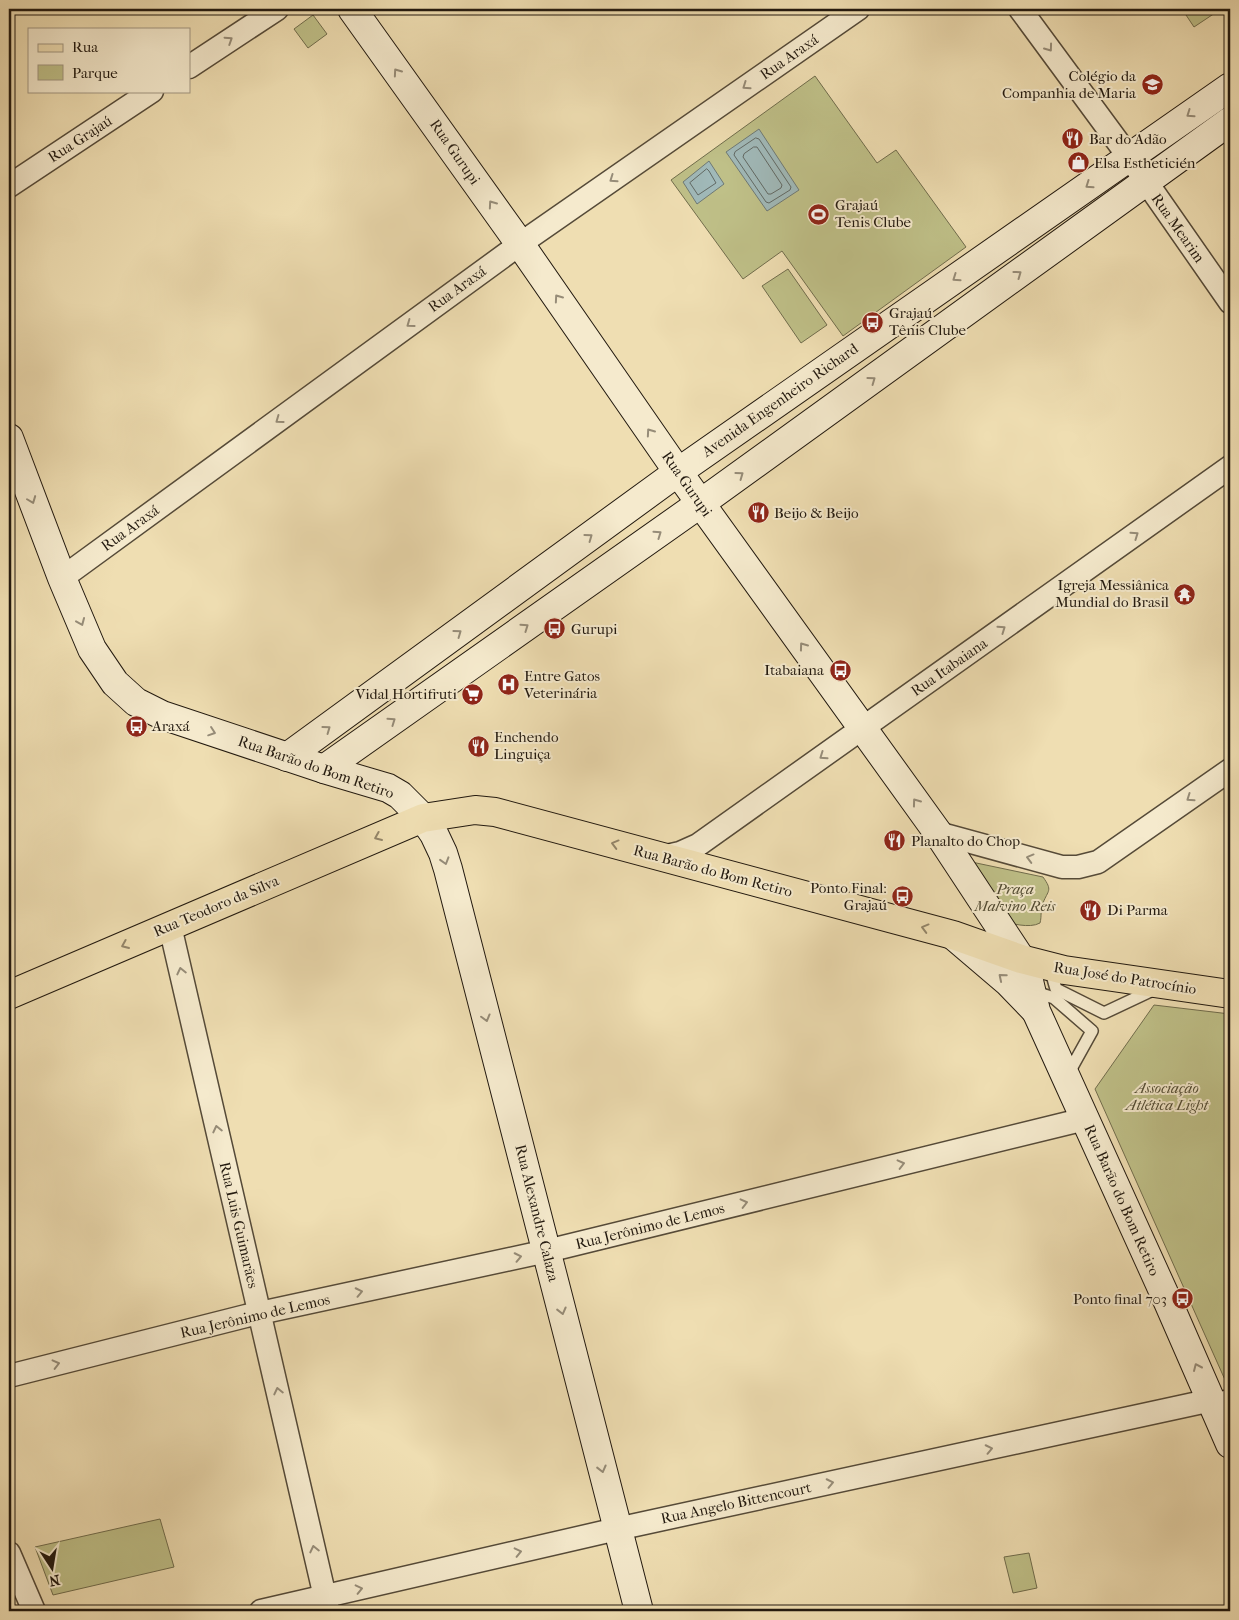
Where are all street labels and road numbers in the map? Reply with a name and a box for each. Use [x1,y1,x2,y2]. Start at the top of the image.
street label: Rua Araxá [756,30,823,84]
street label: Rua Grajaú [45,111,116,166]
street label: Rua Gurupi [426,116,484,189]
street label: Rua Mearim [1148,190,1209,267]
street label: Rua Araxá [425,261,490,316]
street label: Avenida Engenheiro Richard [698,339,862,461]
street label: Rua Gurupi [658,448,716,521]
street label: Rua Araxá [98,500,163,555]
street label: Rua Itabaiana [907,633,991,700]
street label: Rua Barão do Bom Retiro [236,732,397,802]
street label: Rua Barão do Bom Retiro [632,841,795,901]
street label: Rua Teodoro da Silva [151,871,282,941]
street label: Rua José do Patrocínio [1052,958,1198,998]
street label: Rua Barão do Bom Retiro [1080,1121,1164,1279]
street label: Rua Alexandre Calaza [511,1143,563,1284]
street label: Rua Luis Guimarães [216,1160,262,1290]
street label: Rua Jerônimo de Lemos [574,1199,727,1253]
street label: Rua Jerônimo de Lemos [178,1290,332,1342]
street label: Rua Angelo Bittencourt [659,1478,813,1528]

